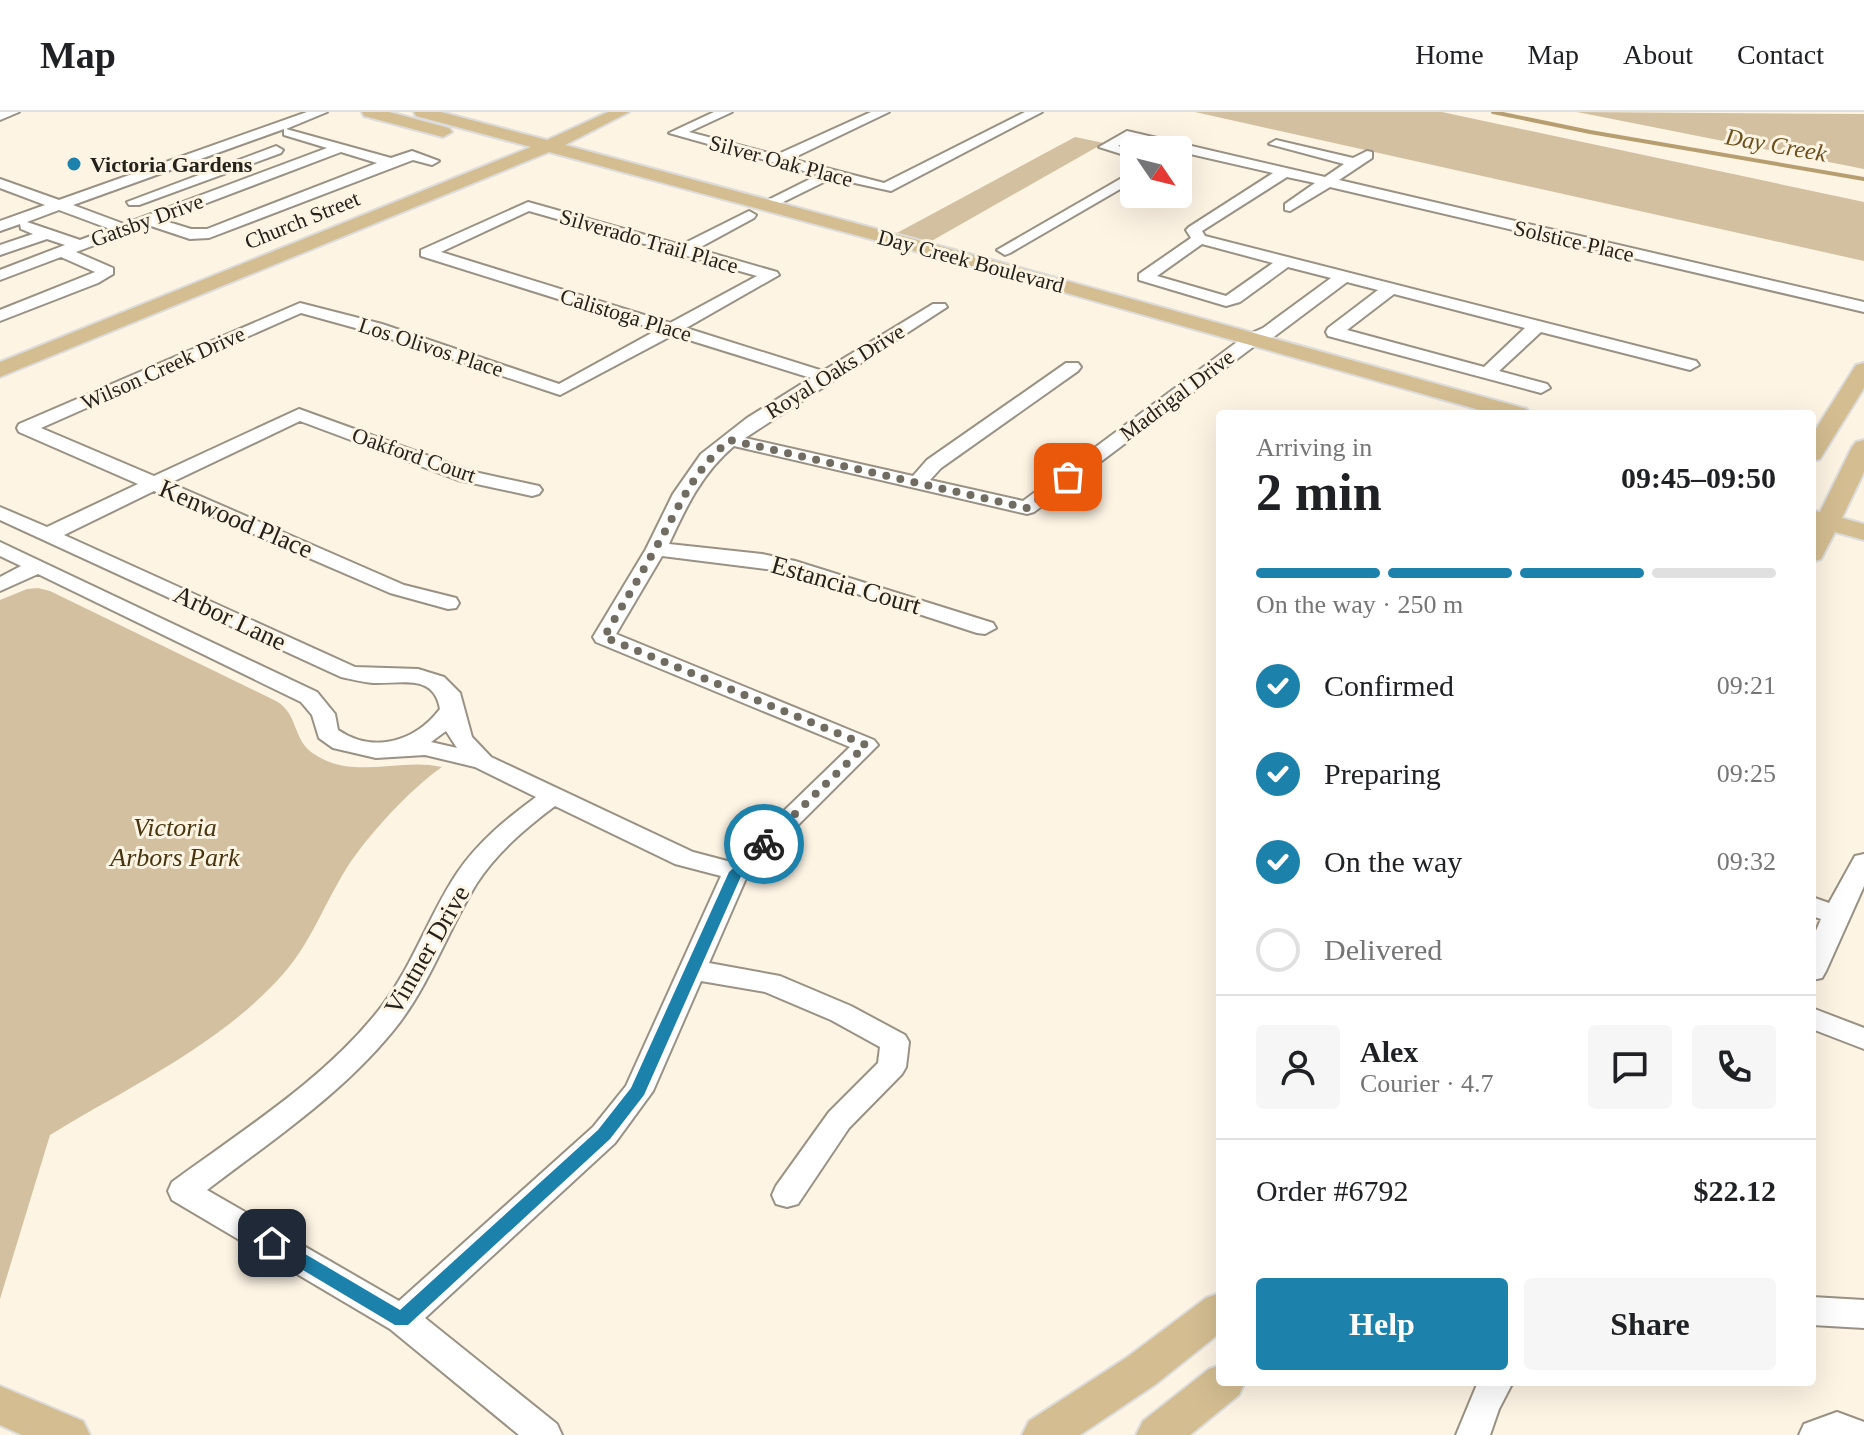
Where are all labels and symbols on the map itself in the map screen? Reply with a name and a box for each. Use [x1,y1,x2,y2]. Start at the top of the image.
water label: Day Creek [1722,123,1829,167]
street label: Silver Oak Place [706,130,856,192]
north arrow [1120,136,1192,208]
place label: Victoria Gardens [90,152,253,177]
marker: Victoria Gardens [65,155,83,173]
street label: Church Street [241,186,363,254]
street label: Gatsby Drive [87,188,207,252]
street label: Silverado Trail Place [557,204,741,278]
street label: Solstice Place [1511,215,1637,267]
street label: Day Creek Boulevard [875,224,1067,298]
street label: Calistoga Place [557,283,695,347]
street label: Los Olivos Place [356,312,506,382]
street label: Royal Oaks Drive [761,318,909,424]
street label: Wilson Creek Drive [77,321,249,415]
street label: Madrigal Drive [1115,344,1239,446]
street label: Oakford Court [349,422,479,488]
pin [1034,443,1102,511]
street label: Kenwood Place [155,474,317,564]
street label: Estancia Court [768,550,925,620]
street label: Arbor Lane [169,579,291,657]
courier [724,804,804,884]
park label: Victoria Arbors Park [108,813,240,872]
street label: Vintner Drive [379,881,475,1019]
pin [238,1209,306,1277]

